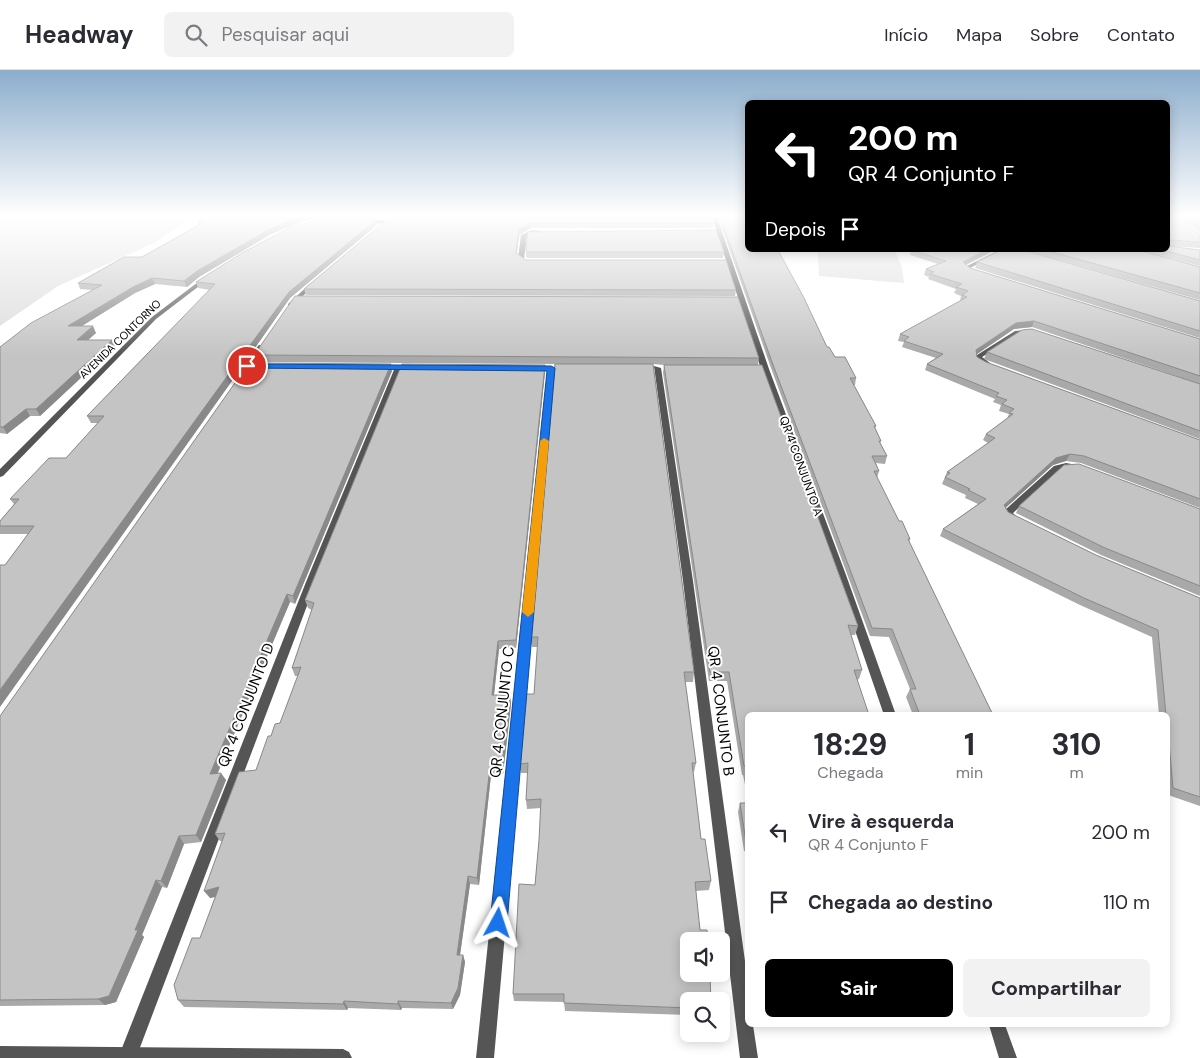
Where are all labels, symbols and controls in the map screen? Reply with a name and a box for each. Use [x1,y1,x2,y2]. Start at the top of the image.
search box [164,12,514,57]
text: Headway [25,19,134,50]
icon: search [182,21,210,49]
text: Pesquisar aqui [222,22,349,47]
text: Início [884,23,928,47]
text: Mapa [956,23,1002,47]
text: Sobre [1030,23,1079,47]
text: Contato [1107,23,1175,47]
text: 200 m [848,115,959,161]
icon: left [765,120,830,185]
text: QR 4 Conjunto F [848,159,1014,188]
icon: arrive [836,215,864,243]
text: Depois [765,217,826,242]
street label: AVENIDA CONTORNO [76,296,164,382]
pin [226,345,268,387]
icon: arrive [233,352,261,380]
street label: QR 4 CONJUNTO A [775,414,827,518]
street label: QR 4 CONJUNTO D [213,640,279,770]
street label: QR 4 CONJUNTO C [485,645,519,779]
street label: QR 4 CONJUNTO B [703,645,739,777]
text: 18:29 [814,725,887,764]
text: 1 [964,725,975,764]
text: 310 [1052,725,1101,764]
text: Chegada [817,762,883,783]
text: min [956,762,983,783]
text: m [1069,762,1084,783]
text: Vire à esquerda [808,809,954,834]
icon: left [765,818,793,846]
text: 200 m [1091,820,1150,845]
text: QR 4 Conjunto F [808,834,929,855]
icon: arrive [765,888,793,916]
text: Chegada ao destino [808,890,993,915]
text: 110 m [1103,890,1150,915]
position arrow [471,896,523,948]
map controls [680,932,730,1042]
button: sound [680,932,730,982]
button: Sair [765,959,953,1017]
button: Compartilhar [963,959,1150,1017]
button: search [680,992,730,1042]

